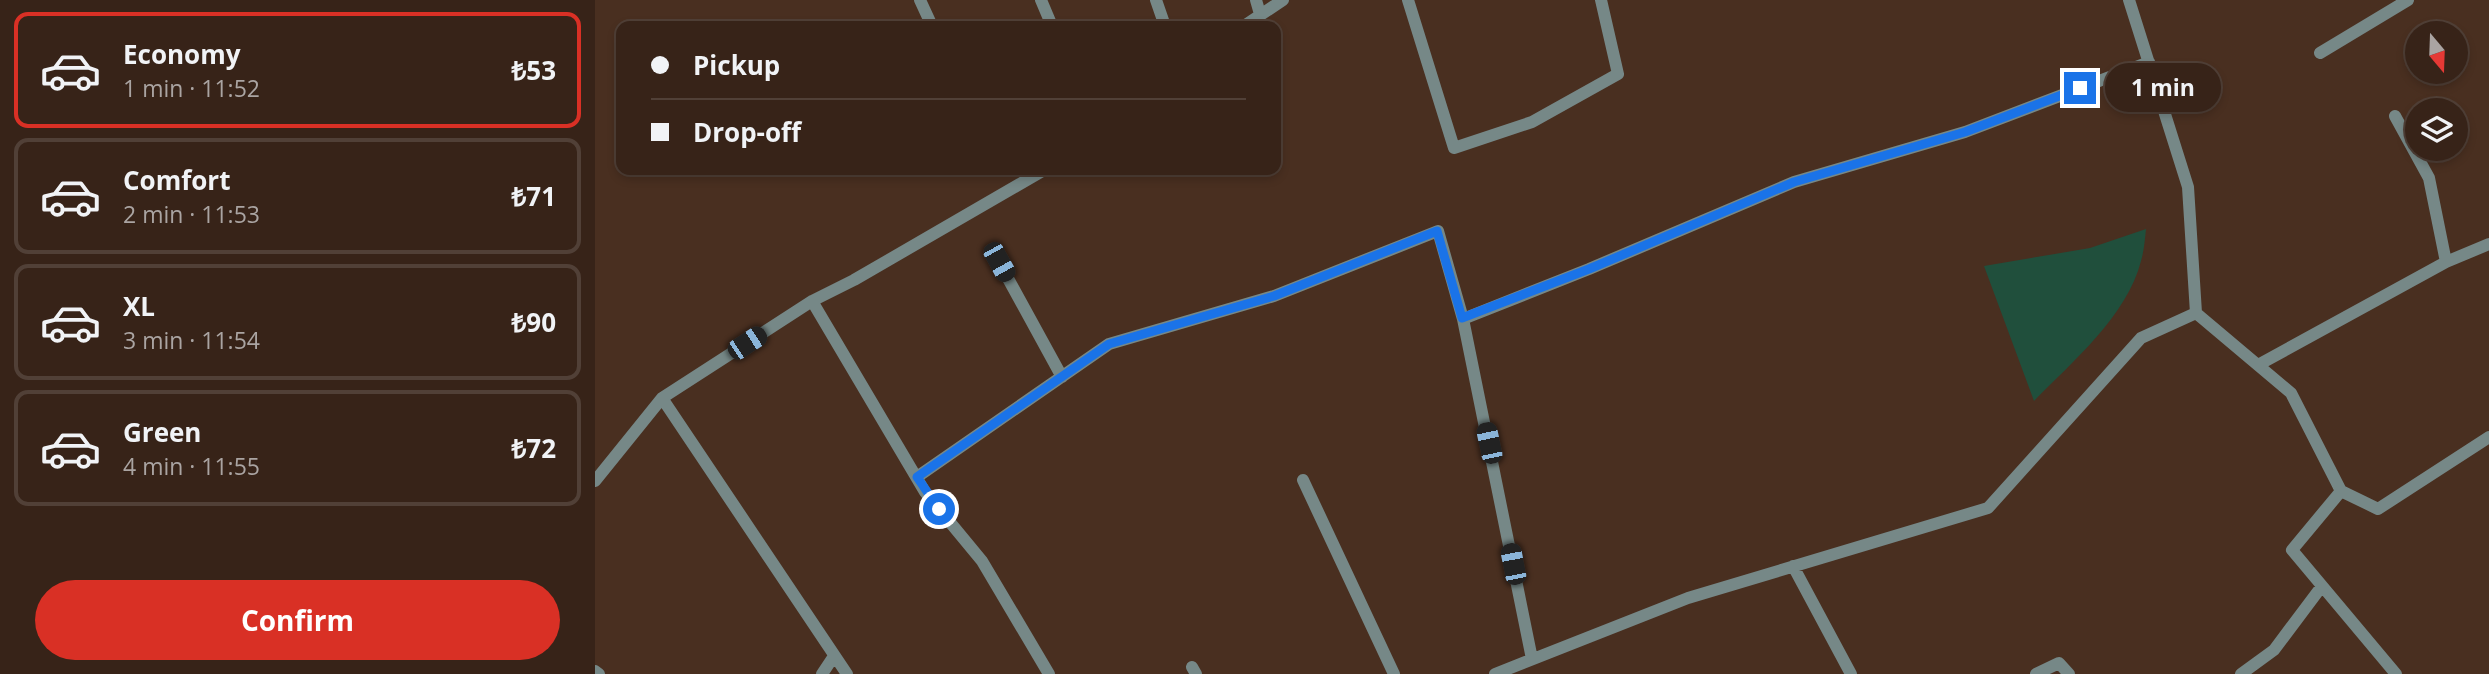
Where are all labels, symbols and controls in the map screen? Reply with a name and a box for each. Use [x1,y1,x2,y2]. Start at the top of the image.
north arrow [2405,21,2467,84]
map controls [2405,21,2468,161]
text: Economy [123,36,241,72]
icon: car [39,39,102,102]
text: Pickup [693,47,780,83]
text: ₺53 [511,52,556,88]
callout: 1 min [2105,64,2220,112]
text: 1 min [2131,71,2195,103]
text: 1 min · 11:52 [123,72,260,104]
route end [2064,72,2096,104]
button: layers [2405,98,2468,161]
text: Drop-off [693,114,801,150]
text: Comfort [123,162,230,198]
icon: car [39,165,102,228]
text: ₺71 [511,178,556,214]
text: 2 min · 11:53 [123,198,260,230]
car [980,239,1019,285]
text: XL [123,288,155,324]
icon: car [39,291,102,354]
text: ₺90 [511,304,556,340]
car [724,323,771,363]
text: 3 min · 11:54 [123,324,260,356]
text: Green [123,414,201,450]
icon: car [39,417,102,480]
car [1475,420,1504,466]
text: ₺72 [511,430,556,466]
text: 4 min · 11:55 [123,450,260,482]
route start [923,493,955,525]
car [1499,541,1528,587]
button: Confirm [35,580,560,660]

